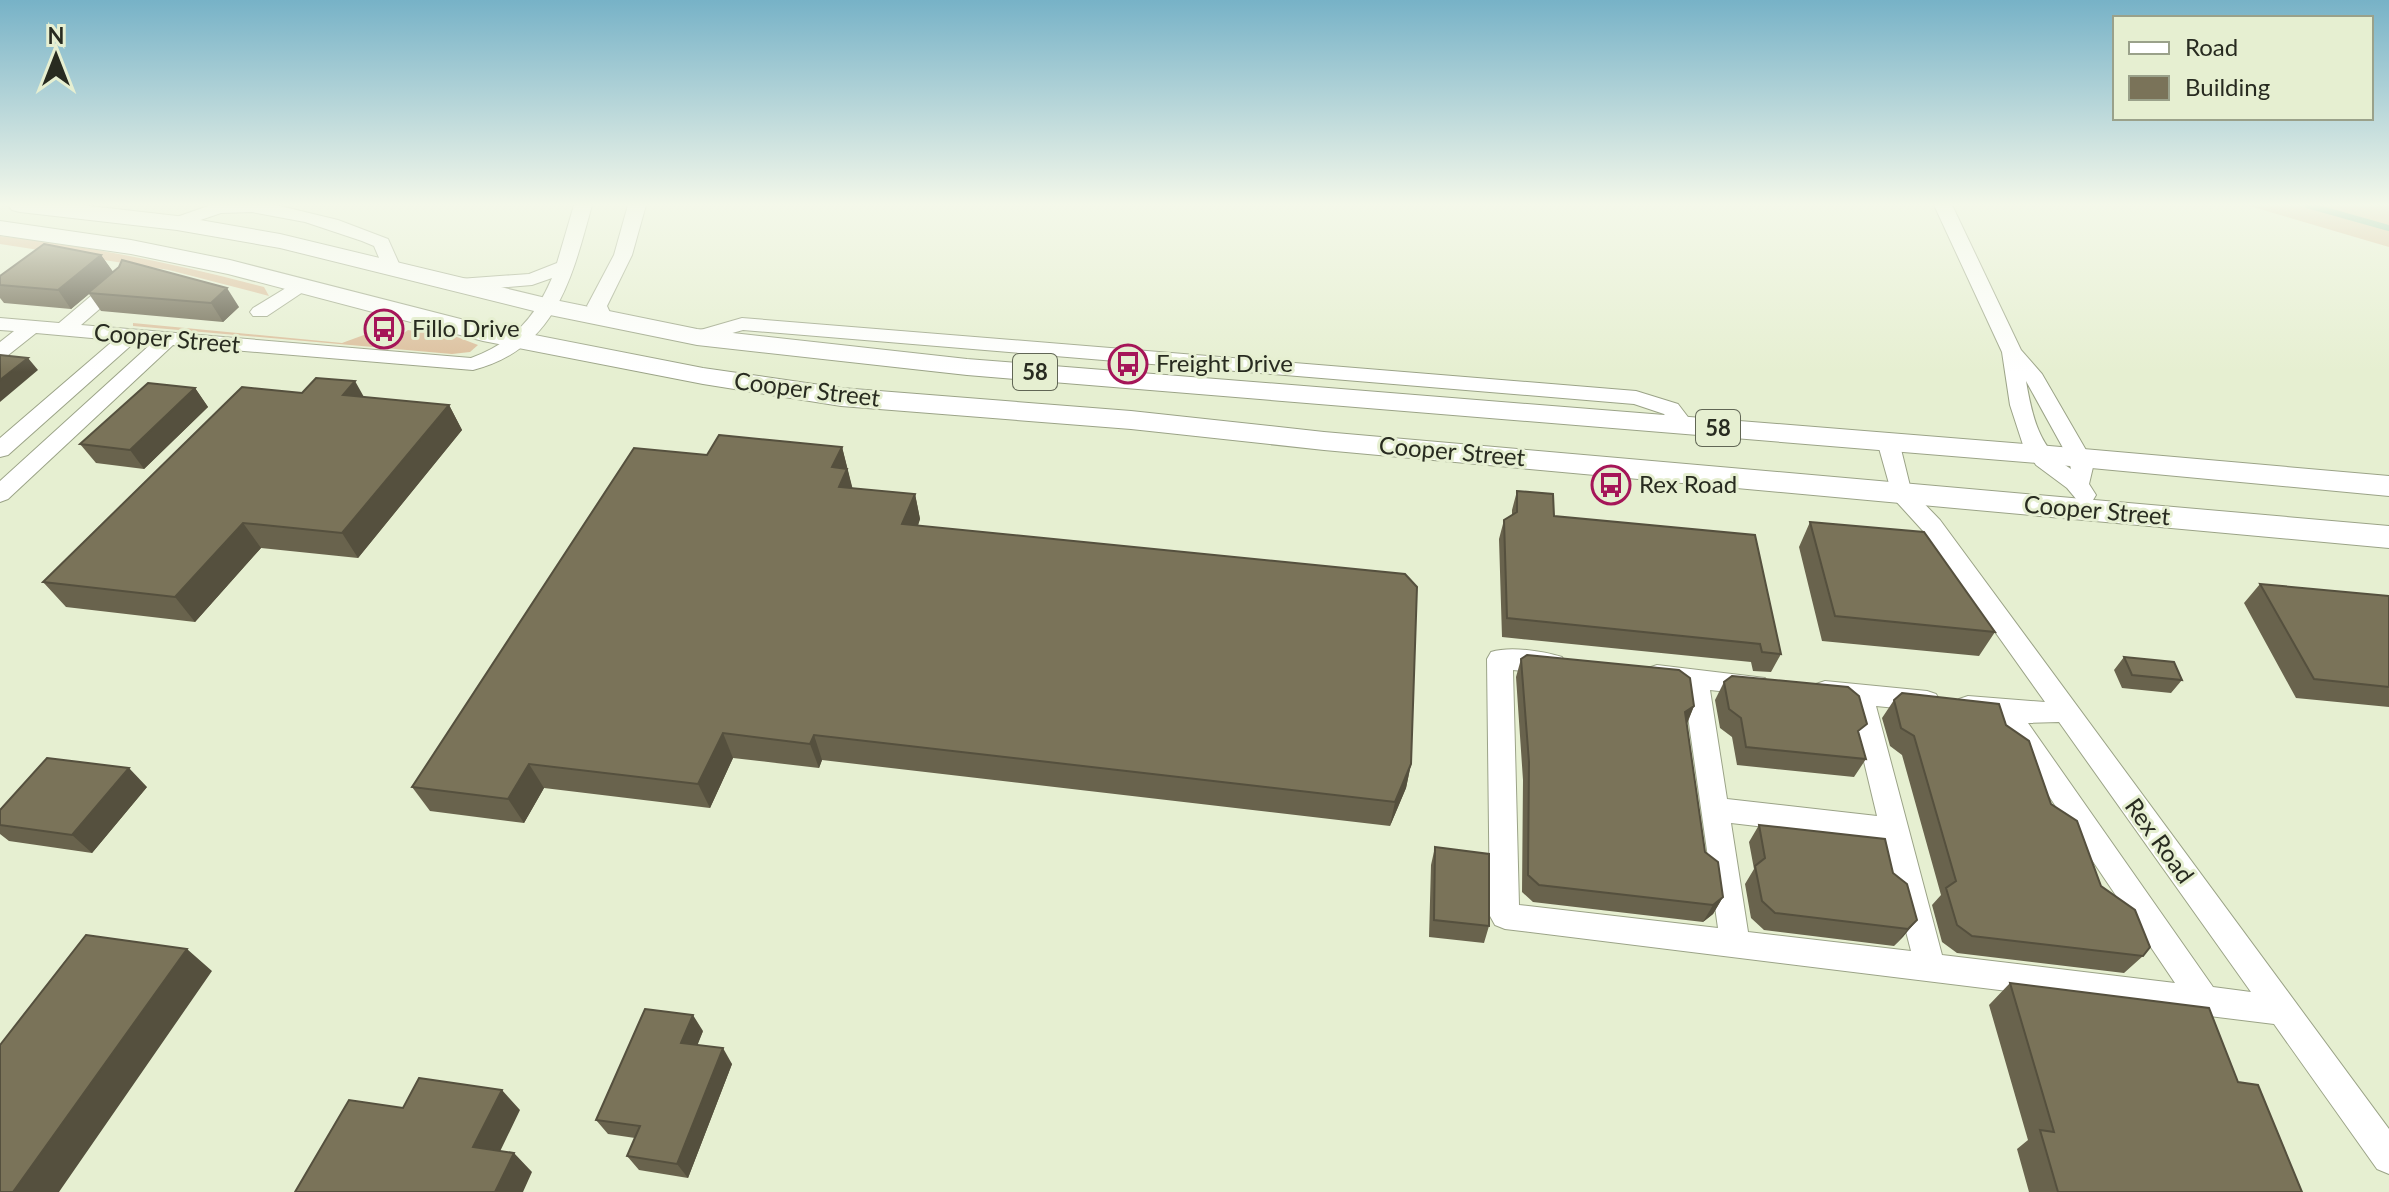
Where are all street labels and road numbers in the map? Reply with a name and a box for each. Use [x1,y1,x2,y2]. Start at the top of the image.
street label: Cooper Street [93,317,242,358]
road number: 58 [1013,354,1057,390]
street label: Cooper Street [733,365,882,412]
road number: 58 [1696,410,1740,446]
street label: Cooper Street [1378,430,1527,471]
street label: Cooper Street [2023,489,2172,530]
street label: Rex Road [2120,792,2201,888]

